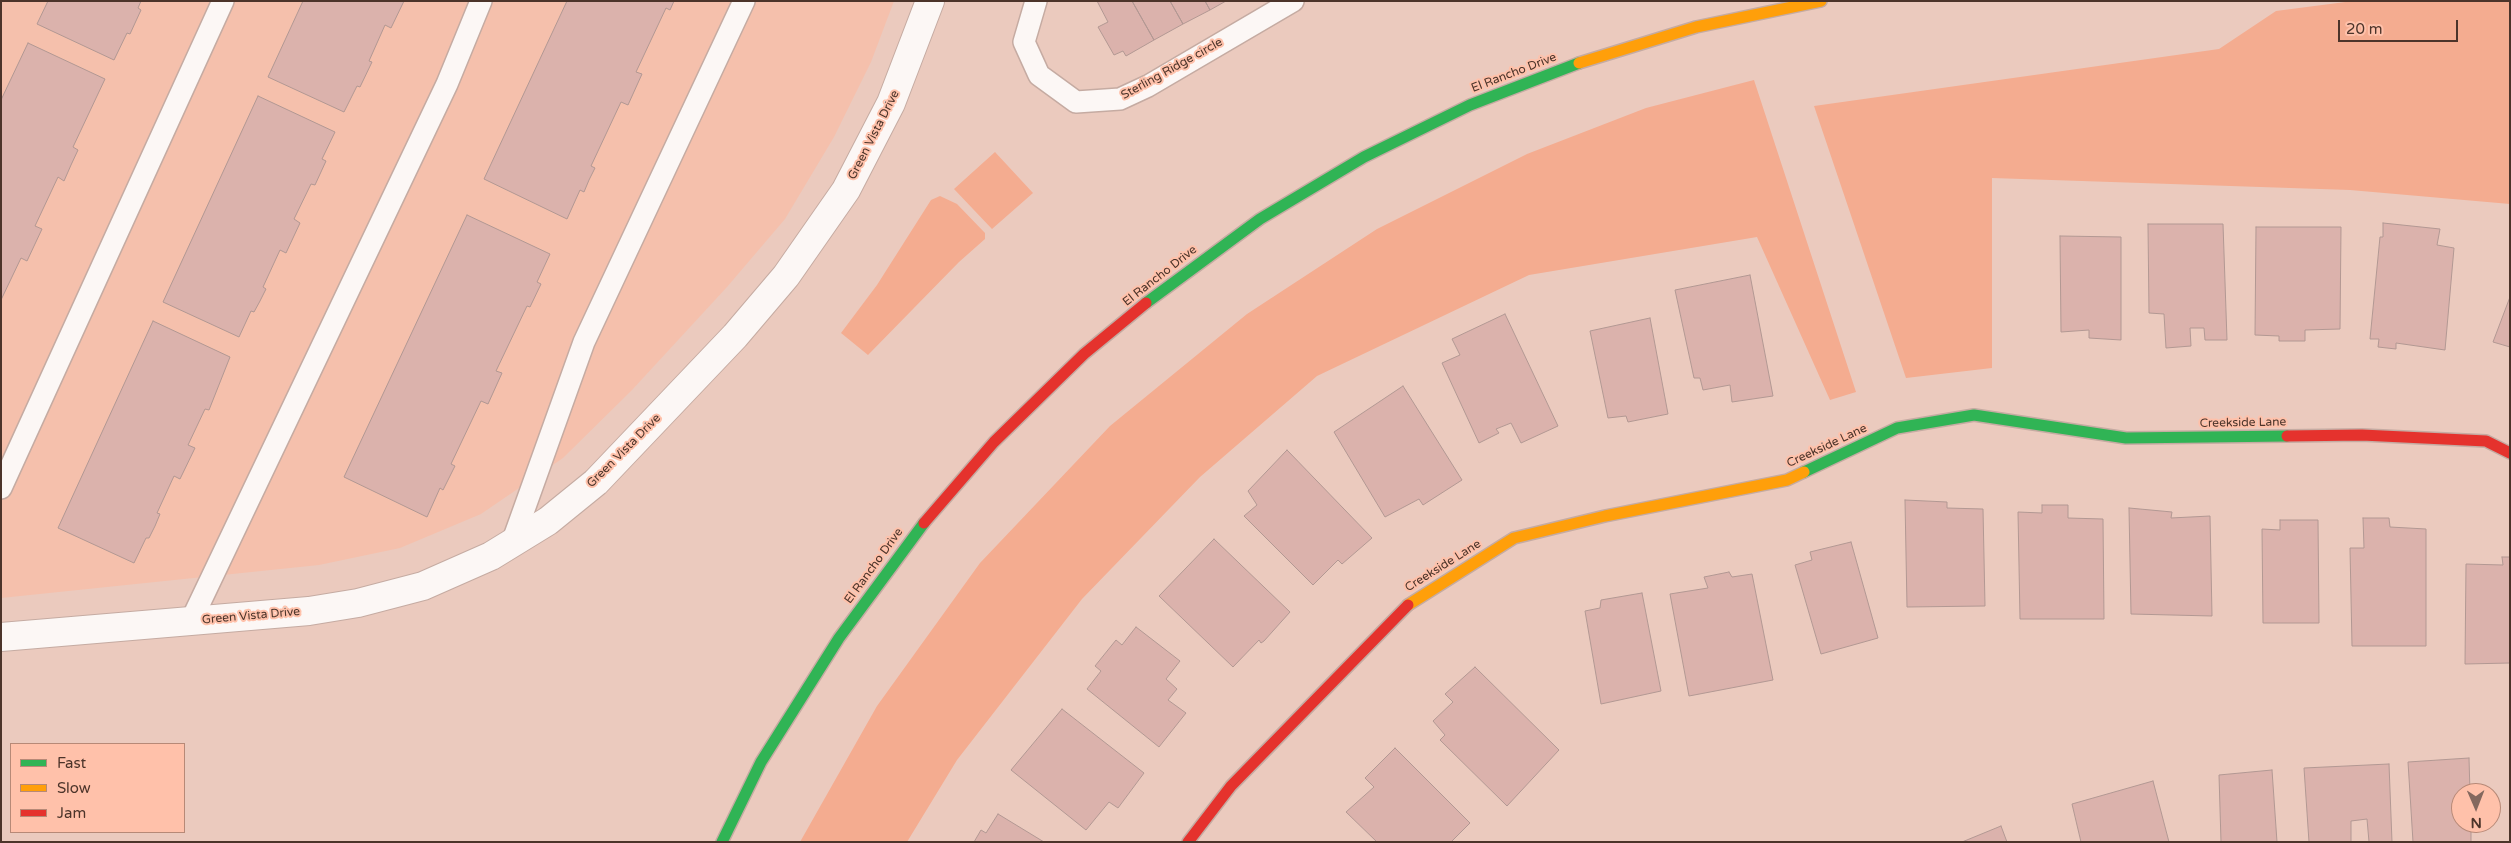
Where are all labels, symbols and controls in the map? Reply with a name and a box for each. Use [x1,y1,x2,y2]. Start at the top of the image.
scale bar [2341,10,2461,42]
text: 20 m [2346,20,2383,38]
street label: Sterling Ridge circle [1119,35,1225,103]
street label: El Rancho Drive [1469,50,1559,96]
street label: Green Vista Drive [845,88,903,182]
street label: El Rancho Drive [1120,243,1200,309]
street label: Green Vista Drive [584,411,664,491]
street label: Creekside Lane [2200,415,2286,431]
street label: Creekside Lane [1785,421,1869,471]
street label: El Rancho Drive [842,525,906,607]
street label: Creekside Lane [1402,537,1484,595]
street label: Green Vista Drive [201,605,301,627]
legend [10,743,185,833]
text: Fast [57,754,86,772]
text: Slow [57,779,91,797]
north arrow [2451,783,2501,833]
text: Jam [57,804,86,822]
text: N [2470,814,2482,831]

